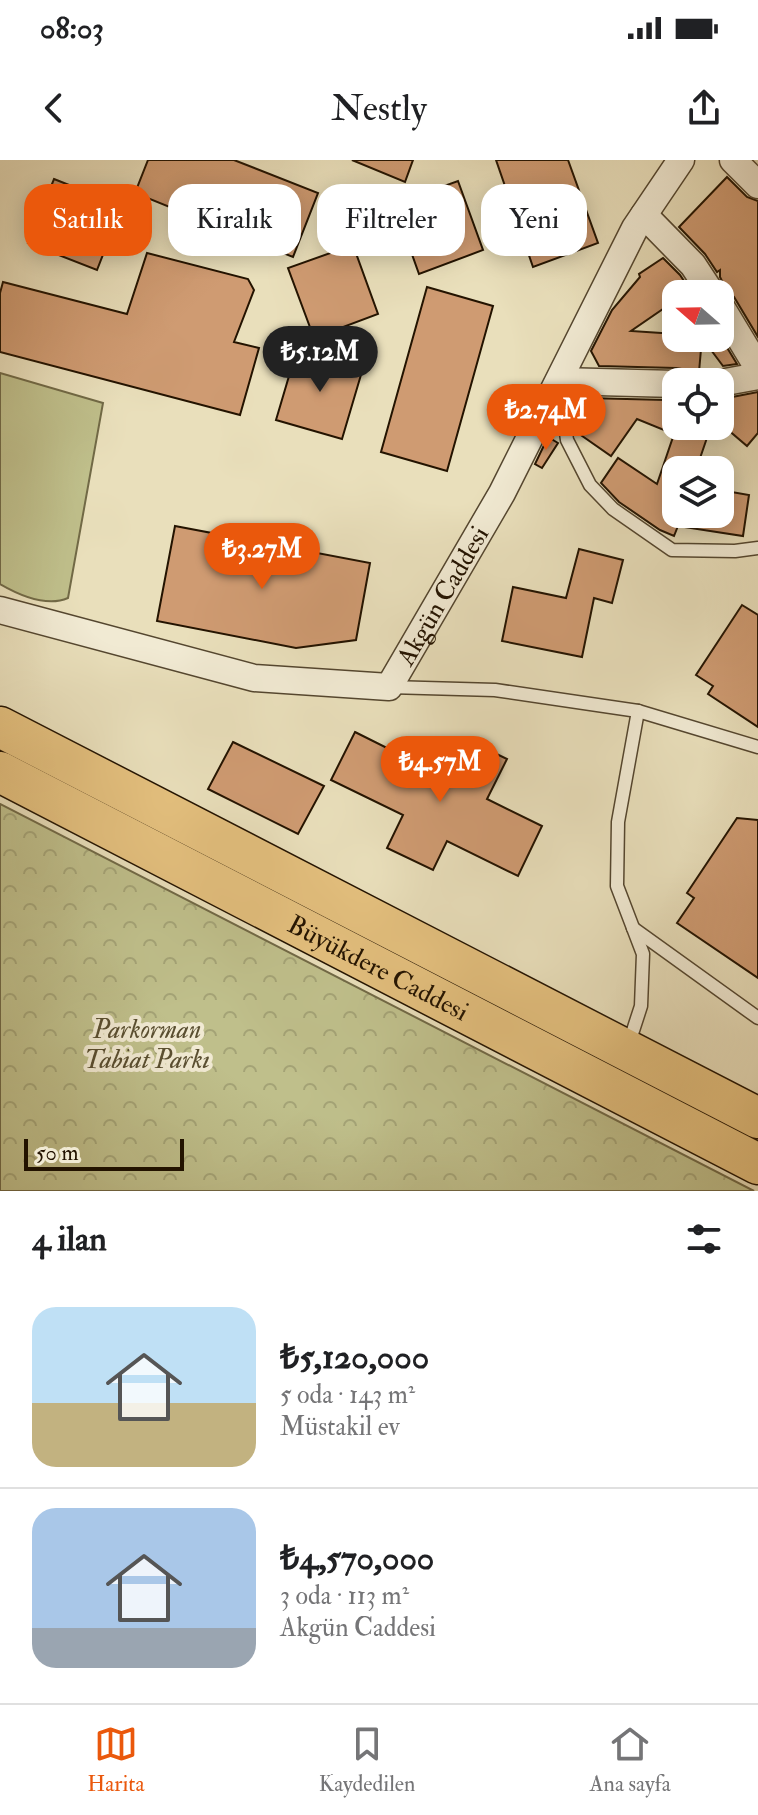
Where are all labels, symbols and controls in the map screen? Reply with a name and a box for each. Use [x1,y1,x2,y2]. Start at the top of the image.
text: 08:03 [40,10,104,47]
icon: back [32,86,76,130]
text: Nestly [331,86,427,131]
icon: share [682,86,726,130]
chip: Satılık [24,184,152,256]
chip: Kiralık [168,184,301,256]
chip: Filtreler [317,184,465,256]
chip: Yeni [481,184,587,256]
north arrow [662,280,734,352]
map controls [662,280,734,528]
pin: ₺5.12M [255,326,385,394]
text: ₺5.12M [281,336,359,368]
button: locate [662,368,734,440]
pin: ₺2.74M [481,384,611,452]
text: ₺2.74M [505,394,587,426]
button: layers [662,456,734,528]
street label: Akgün Caddesi [389,521,496,672]
pin: ₺3.27M [197,523,327,591]
text: ₺3.27M [222,533,302,565]
pin: ₺4.57M [375,736,505,804]
text: ₺4.57M [399,746,481,778]
street label: Büyükdere Caddesi [282,909,474,1029]
park label: Parkorman Tabiat Parkı [84,1014,210,1076]
scale bar [24,1135,184,1171]
text: 50 m [36,1139,78,1167]
icon: filters [682,1217,726,1261]
text: 4 ilan [32,1218,107,1261]
text: ₺5,120,000 [280,1336,429,1379]
icon: home [96,1339,192,1435]
text: 5 oda · 143 m² [280,1379,415,1411]
text: Müstakil ev [280,1411,400,1443]
text: ₺4,570,000 [280,1537,434,1580]
icon: home [96,1540,192,1636]
text: 3 oda · 113 m² [280,1580,409,1612]
text: Akgün Caddesi [280,1612,436,1644]
tab: Harita [87,1722,144,1798]
tab: Kaydedilen [319,1722,415,1798]
tab: Ana sayfa [590,1722,671,1798]

